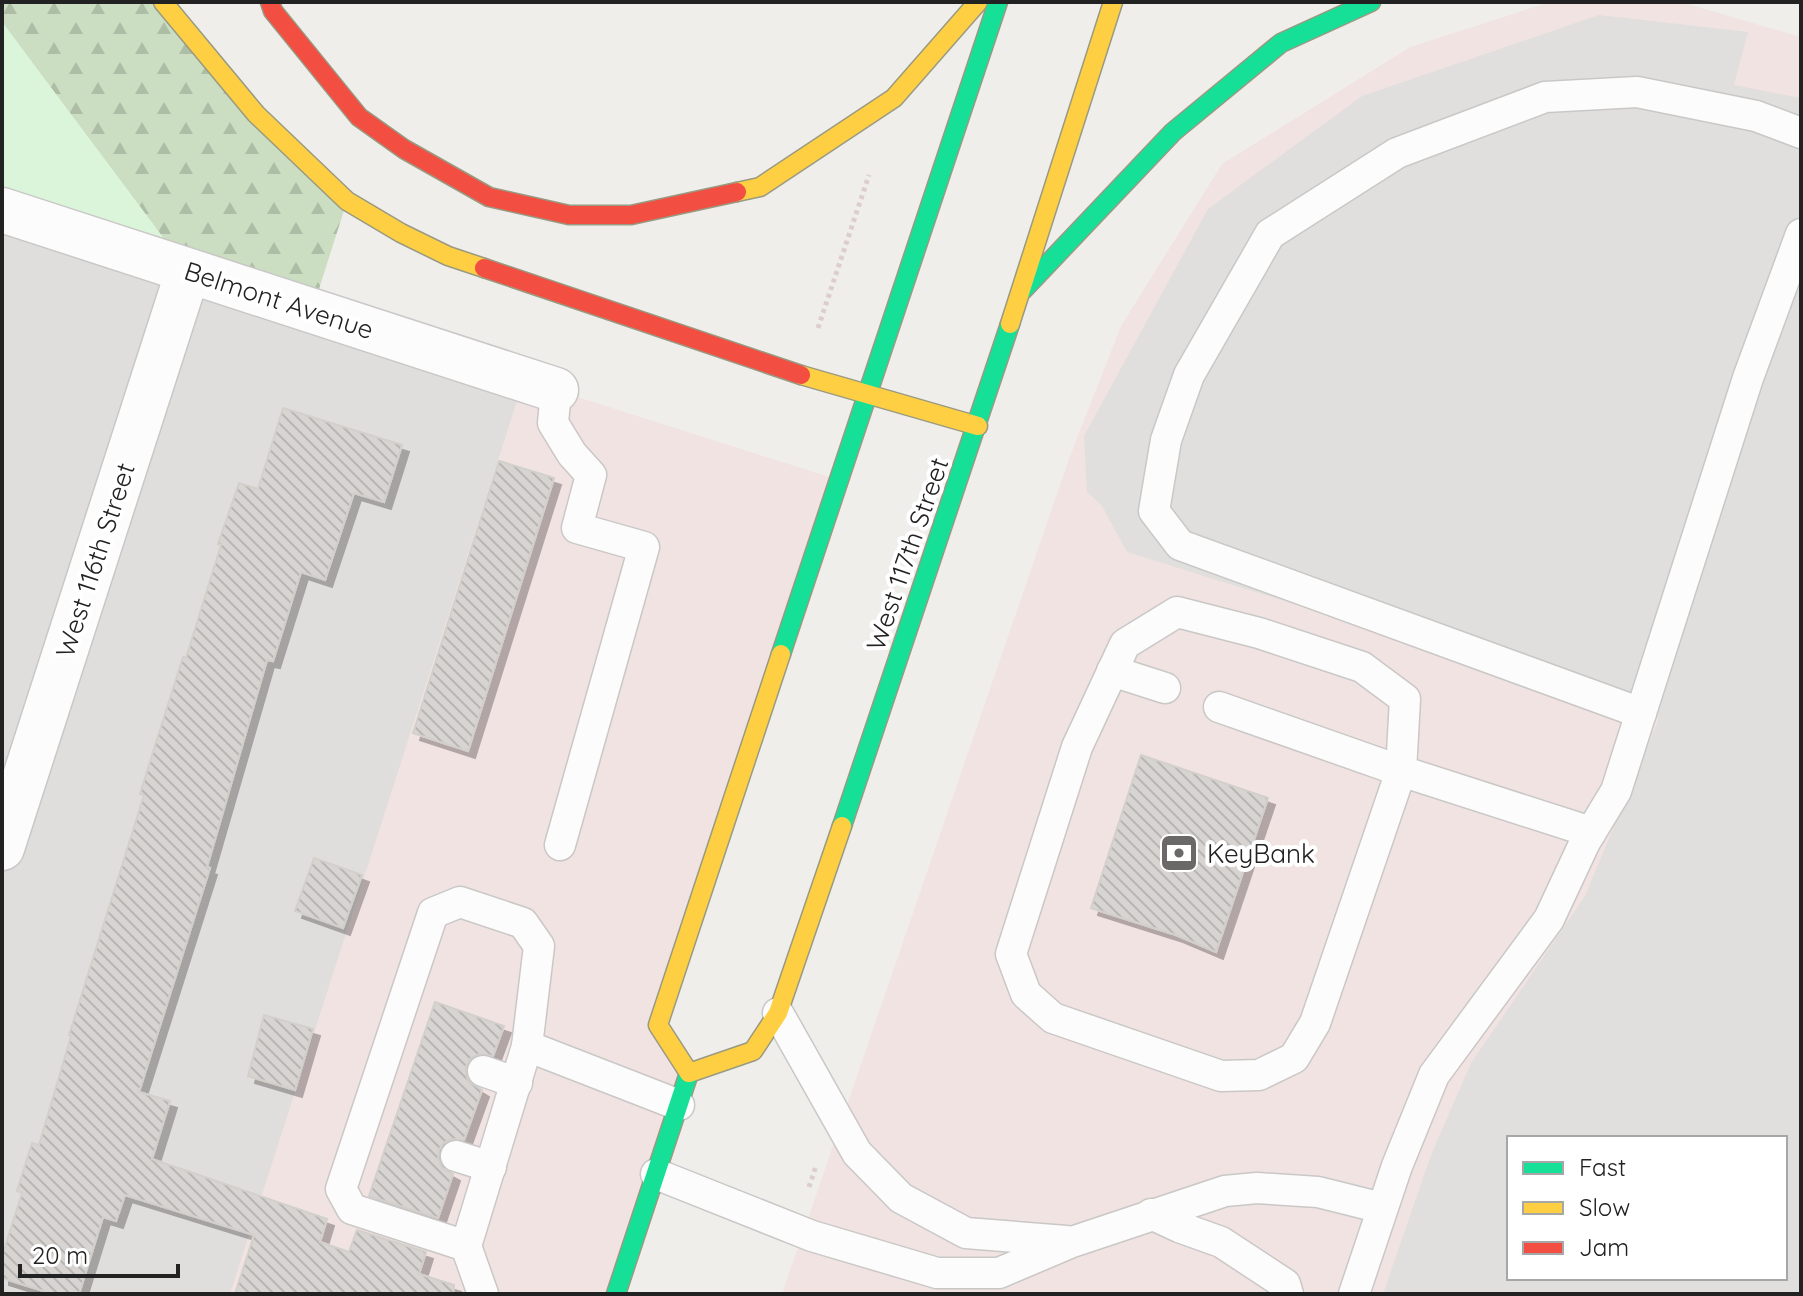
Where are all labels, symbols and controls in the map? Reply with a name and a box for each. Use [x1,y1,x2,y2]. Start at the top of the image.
street label: Belmont Avenue [180,254,378,346]
street label: West 117th Street [859,453,955,655]
street label: West 116th Street [48,459,142,661]
bank icon: KeyBank [1158,832,1200,874]
place label: KeyBank [1207,837,1315,870]
legend [1507,1136,1787,1280]
text: Fast [1579,1152,1626,1182]
text: Slow [1579,1192,1630,1222]
scale bar [20,1228,178,1278]
text: Jam [1579,1232,1629,1262]
text: 20 m [32,1240,88,1270]

